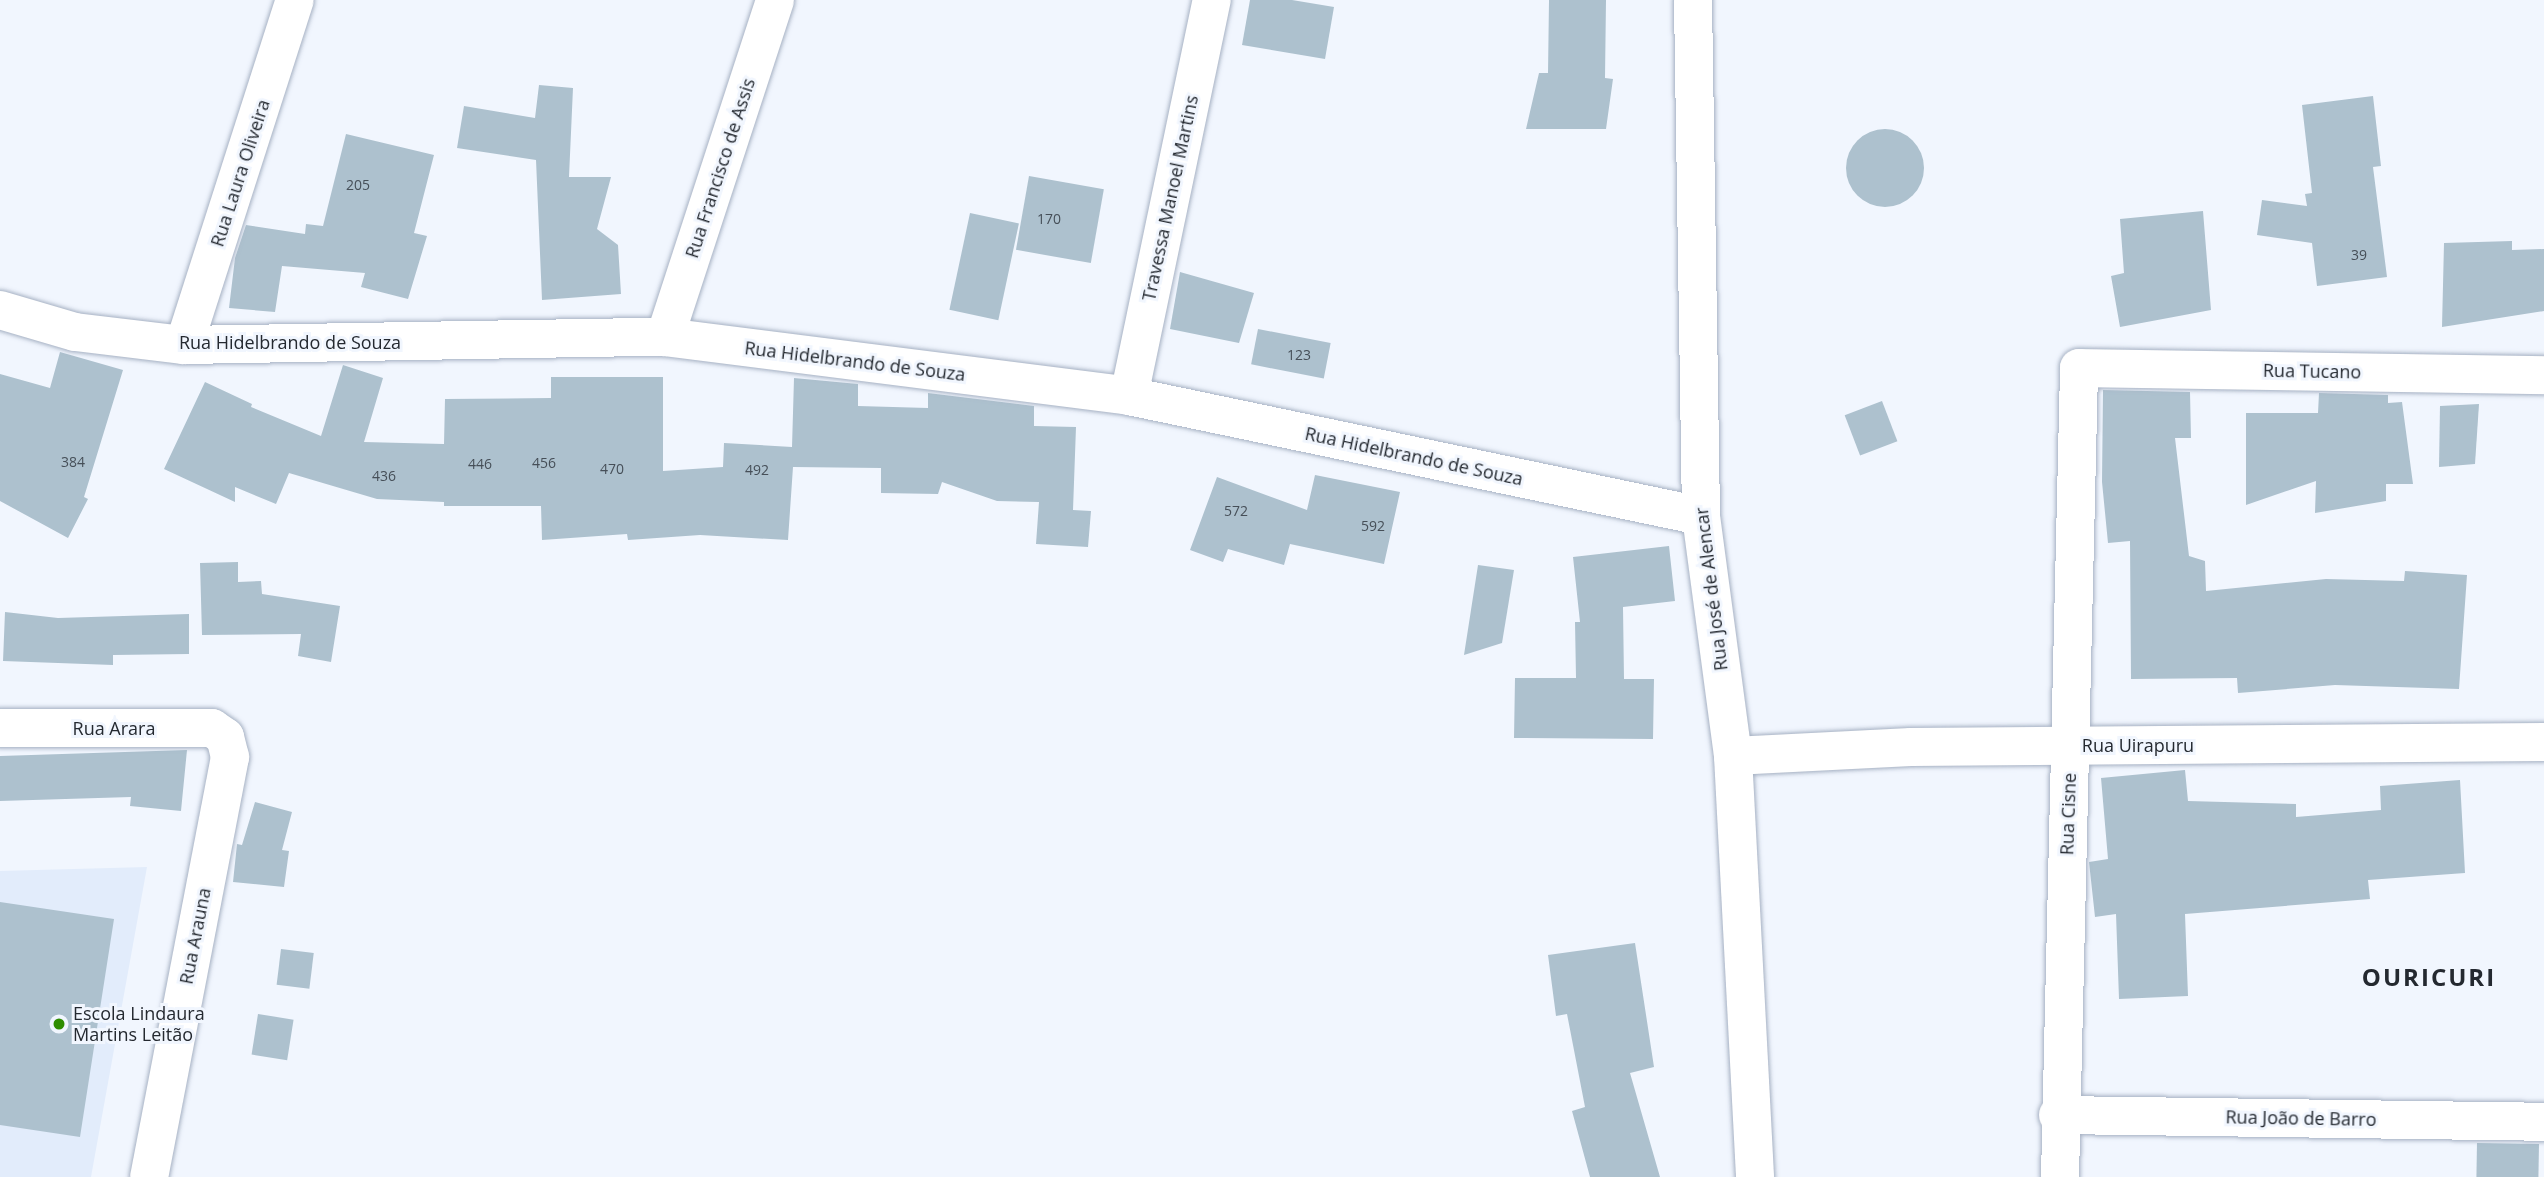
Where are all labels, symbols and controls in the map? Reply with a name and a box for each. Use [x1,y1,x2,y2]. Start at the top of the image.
street label: Rua Francisco de Assis [681,75,759,261]
street label: Travessa Manoel Martins [1138,93,1202,303]
street label: Rua Laura Oliveira [206,97,274,249]
house number: 205 [346,177,370,193]
house number: 170 [1037,211,1061,227]
house number: 39 [2351,247,2367,263]
street label: Rua Hidelbrando de Souza [179,331,401,353]
street label: Rua Hidelbrando de Souza [743,337,967,385]
house number: 123 [1287,347,1311,363]
street label: Rua Tucano [2263,359,2361,383]
street label: Rua Hidelbrando de Souza [1303,422,1525,490]
house number: 384 [61,454,85,470]
house number: 456 [532,455,556,471]
house number: 446 [468,456,492,472]
house number: 470 [600,461,624,477]
house number: 492 [745,462,769,478]
house number: 436 [372,468,396,484]
house number: 572 [1224,503,1248,519]
street label: Rua José de Alencar [1690,506,1732,672]
house number: 592 [1361,518,1385,534]
street label: Rua Arara [73,717,155,739]
street label: Rua Uirapuru [2082,734,2194,756]
street label: Rua Cisne [2056,772,2080,856]
street label: Rua Arauna [175,886,215,986]
district label: OURICURI [2363,963,2495,991]
place label: Escola Lindaura Martins Leitão [73,1003,205,1046]
marker: Escola Lindaura Martins Leitão [51,1016,67,1032]
street label: Rua João de Barro [2225,1106,2377,1130]

